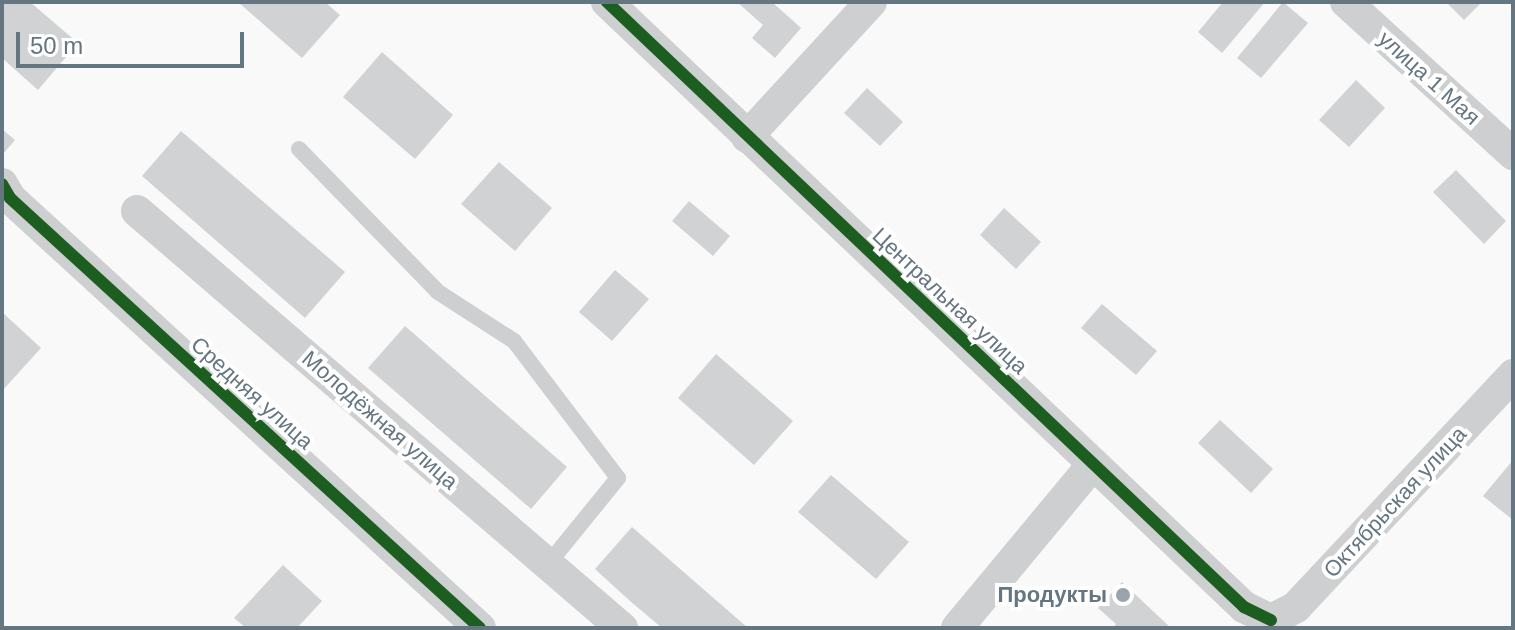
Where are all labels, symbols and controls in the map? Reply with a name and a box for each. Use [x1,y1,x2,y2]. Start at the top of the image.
scale bar [20,16,248,66]
street label: улица 1 Мая [1373,25,1485,131]
text: 50 m [30,32,83,59]
street label: Центральная улица [867,222,1033,380]
street label: Средняя улица [185,331,319,455]
street label: Молодёжная улица [297,345,463,495]
street label: Октябрьская улица [1318,421,1472,583]
place label: Продукты [998,582,1107,608]
marker: Продукты [1114,586,1132,604]

